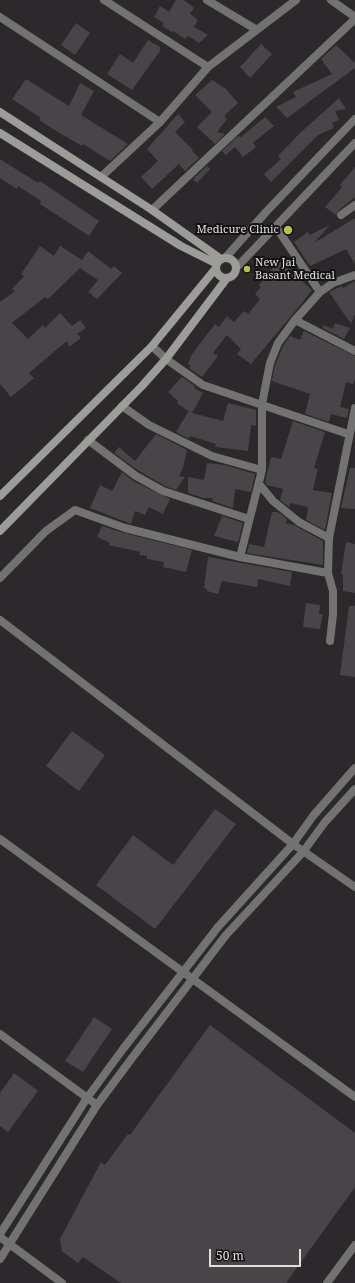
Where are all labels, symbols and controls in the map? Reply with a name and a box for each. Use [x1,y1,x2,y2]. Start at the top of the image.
place label: Medicure Clinic [196,223,279,237]
marker: Medicure Clinic [282,224,294,236]
place label: New Jai Basant Medical [255,256,335,282]
marker: New Jai Basant Medical [242,264,252,274]
scale bar [211,1241,303,1267]
text: 50 m [216,1247,244,1264]

